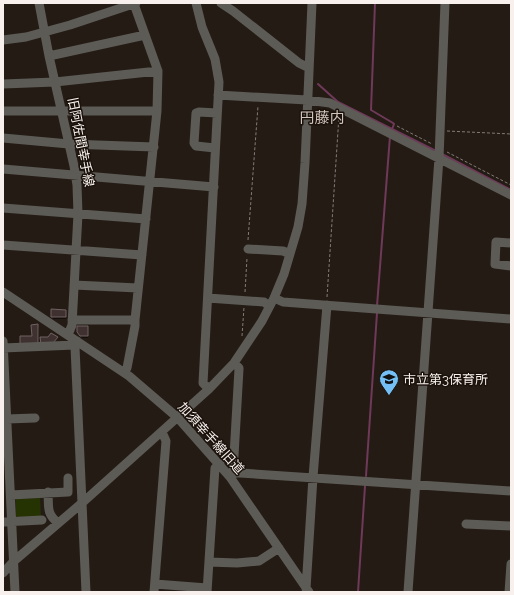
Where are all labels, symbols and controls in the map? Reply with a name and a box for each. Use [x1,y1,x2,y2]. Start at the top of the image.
street label: 旧阿佐間幸手線 [65,96,97,188]
district label: 円藤内 [299,109,345,127]
school or university icon: 市立第3保育所 [378,368,400,396]
place label: 市立第3保育所 [403,372,488,387]
street label: 加須幸手線旧道 [175,399,247,477]

